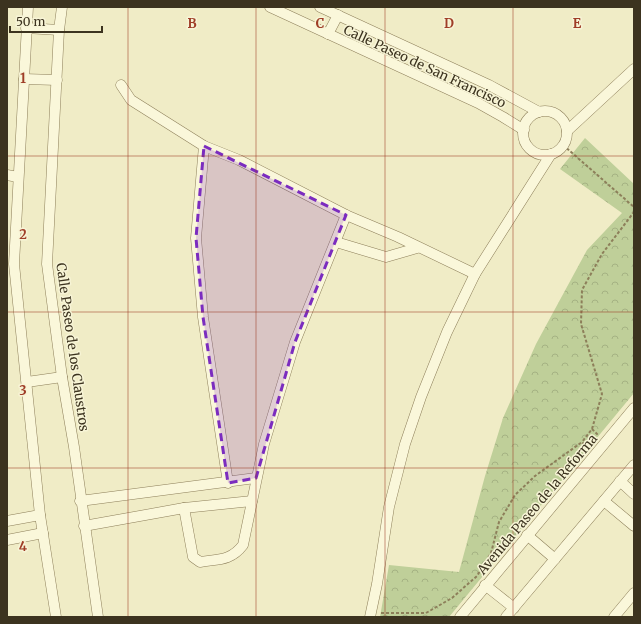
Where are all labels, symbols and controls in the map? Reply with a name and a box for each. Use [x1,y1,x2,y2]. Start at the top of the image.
scale bar [10,8,102,34]
text: 50 m [16,14,45,29]
text: B [187,15,197,32]
text: C [316,15,325,32]
text: D [444,15,454,32]
text: E [573,15,582,32]
street label: Calle Paseo de San Francisco [341,21,509,112]
text: 1 [20,70,26,87]
text: 2 [19,226,27,243]
street label: Calle Paseo de los Claustros [52,262,93,432]
text: 3 [19,382,27,399]
street label: Avenida Paseo de la Reforma [473,431,601,579]
text: 4 [19,538,28,555]

